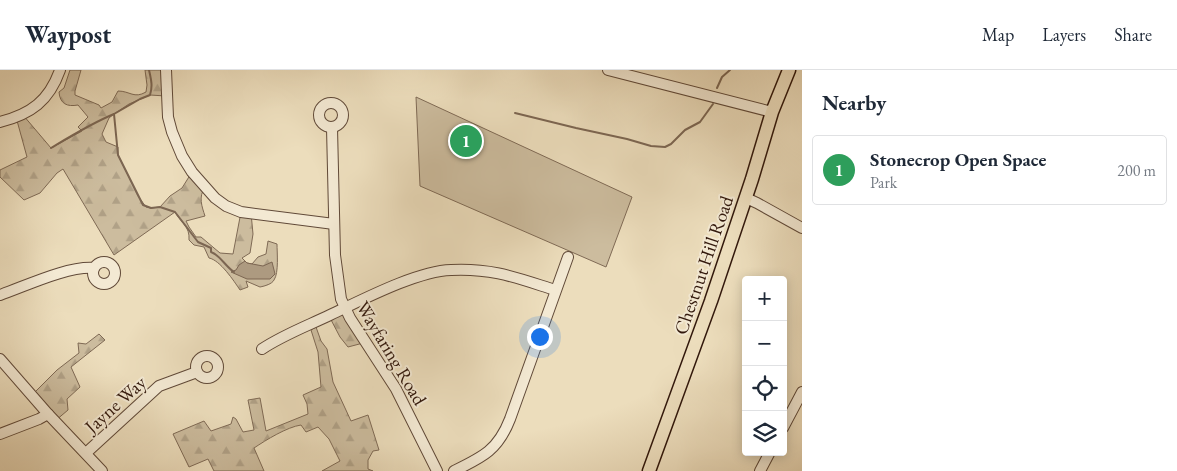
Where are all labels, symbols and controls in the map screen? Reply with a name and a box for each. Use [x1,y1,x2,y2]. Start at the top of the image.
text: Waypost [25,19,111,50]
text: Map [982,23,1014,46]
text: Layers [1042,23,1086,46]
text: Share [1114,23,1152,46]
text: Nearby [822,89,886,116]
pin: 1 [450,122,482,160]
text: Stonecrop Open Space [870,147,1047,172]
text: 1 [835,160,843,181]
text: 200 m [1117,160,1156,181]
text: Park [870,172,897,193]
street label: Chestnut Hill Road [668,192,739,338]
map controls [742,276,787,456]
button: + [742,276,787,321]
street label: Wayfaring Road [351,297,433,410]
button: − [742,321,787,366]
your location [527,324,553,350]
button: locate [742,366,787,411]
street label: Jayne Way [78,370,152,440]
button: layers [742,411,787,456]

